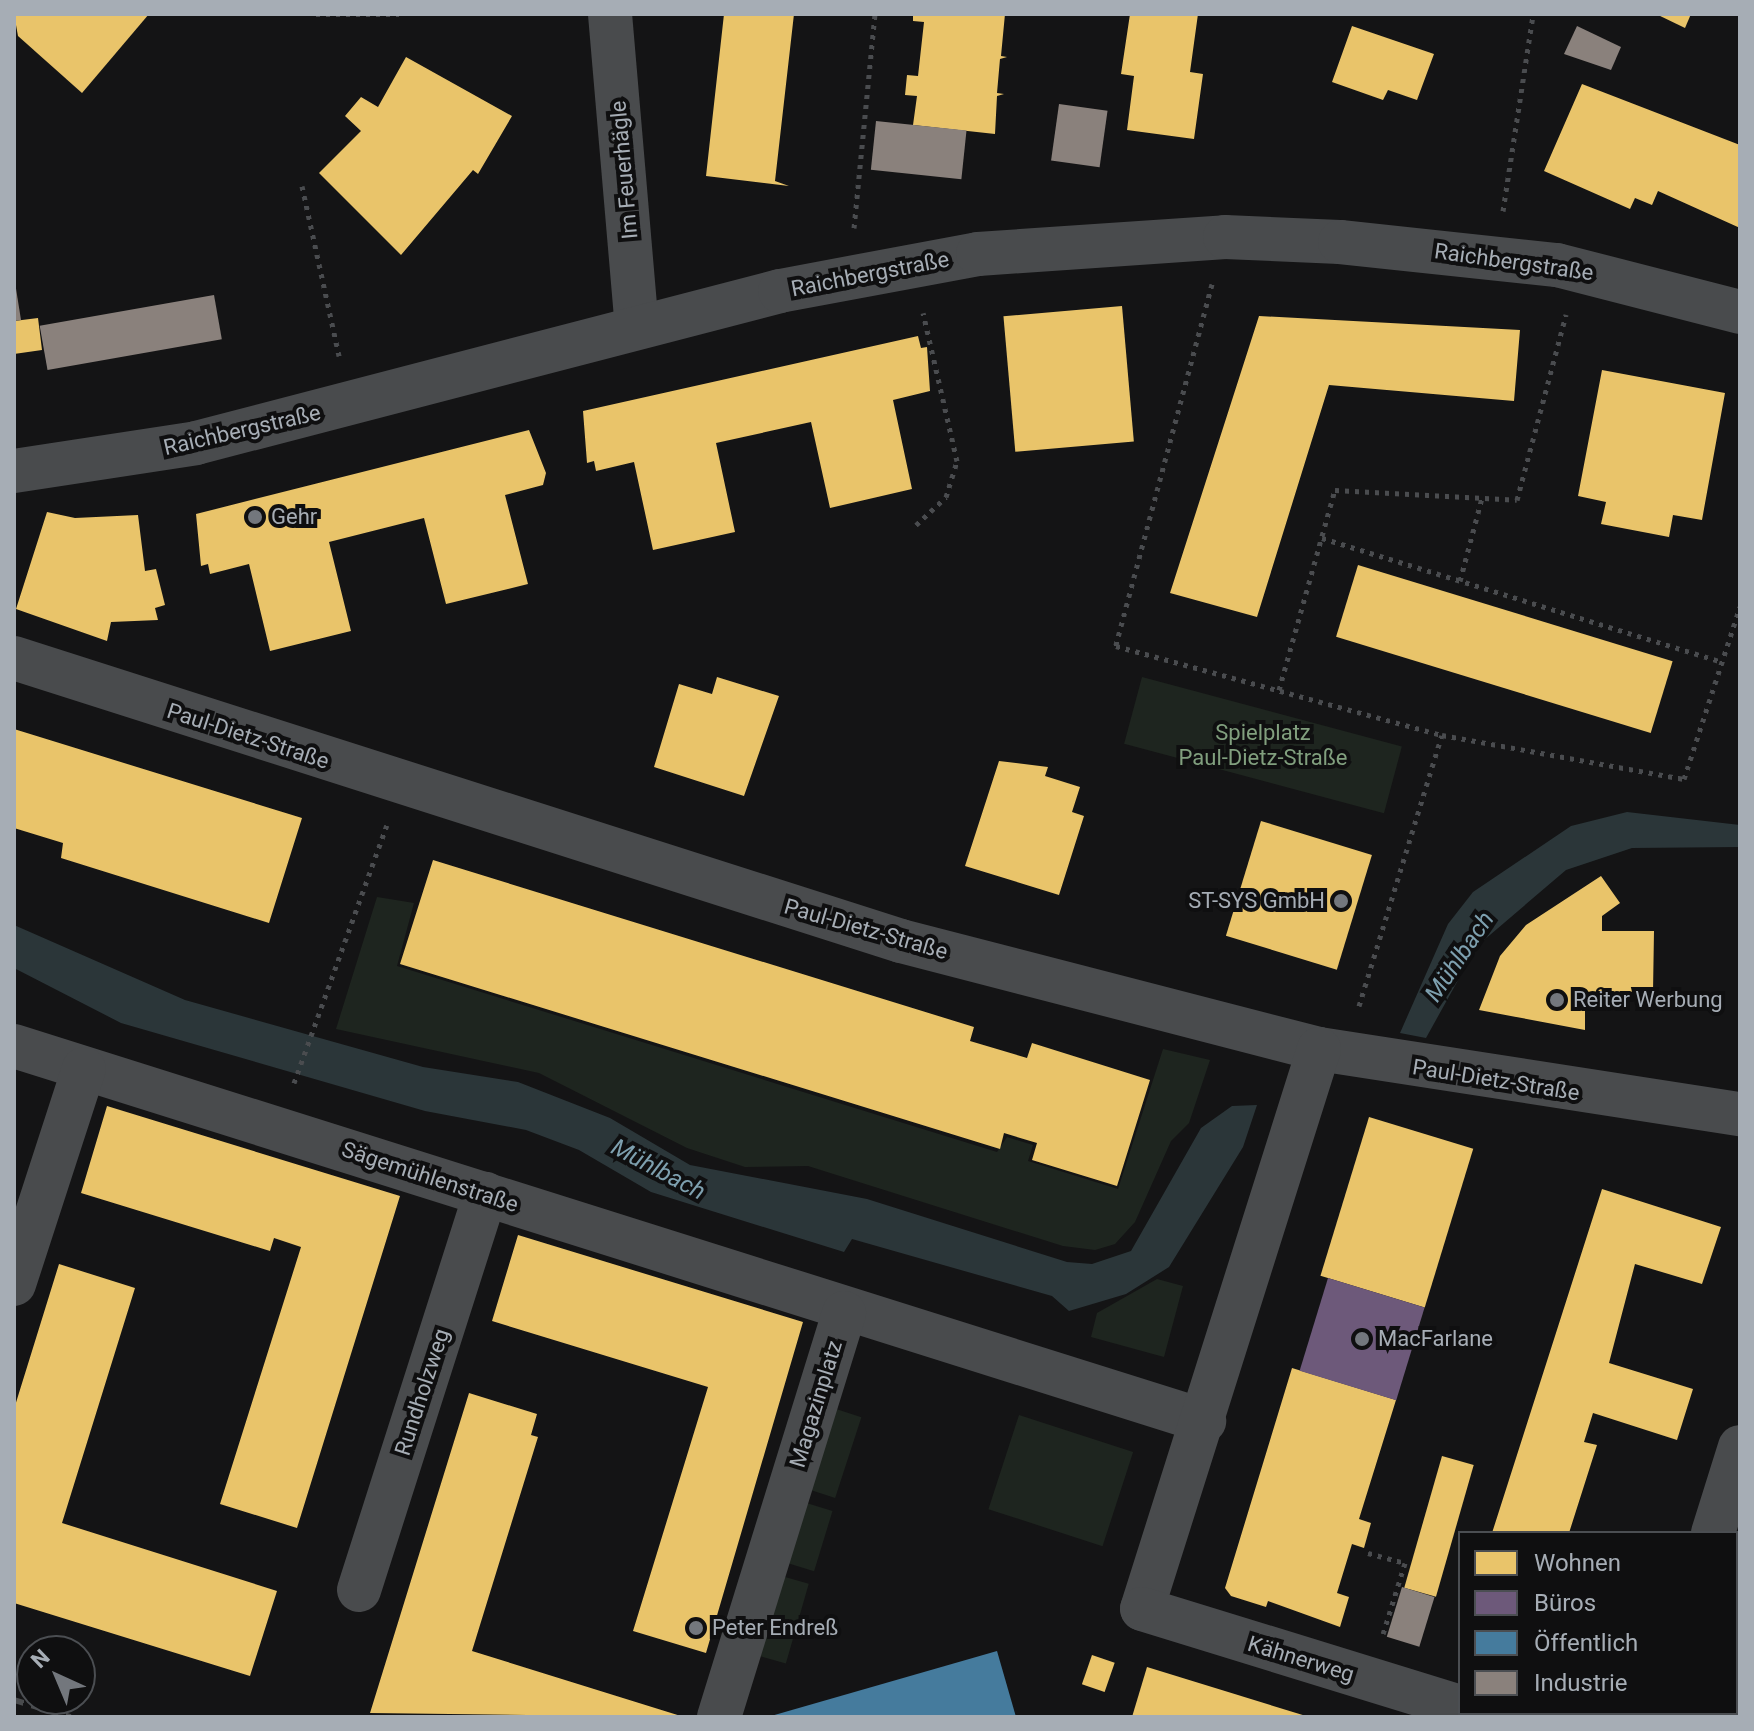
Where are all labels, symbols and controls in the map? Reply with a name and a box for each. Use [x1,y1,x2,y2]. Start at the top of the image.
street label: Im Feuerhägle [605,100,643,240]
street label: Raichbergstraße [1433,238,1595,286]
street label: Raichbergstraße [789,246,951,302]
street label: Raichbergstraße [161,399,323,461]
place label: Gehr [271,504,317,530]
marker: Gehr [246,508,264,526]
street label: Paul-Dietz-Straße [164,697,332,775]
park label: Spielplatz Paul-Dietz-Straße [1179,719,1347,770]
place label: ST-SYS GmbH [1188,888,1325,914]
marker: ST-SYS GmbH [1332,892,1350,910]
street label: Paul-Dietz-Straße [781,893,951,965]
water label: Mühlbach [1419,907,1501,1007]
place label: Reiter Werbung [1573,987,1723,1013]
marker: Reiter Werbung [1548,991,1566,1009]
street label: Paul-Dietz-Straße [1411,1054,1581,1106]
water label: Mühlbach [606,1133,710,1207]
street label: Sägemühlenstraße [338,1136,522,1218]
street label: Rundholzweg [389,1325,455,1459]
place label: MacFarlane [1378,1326,1493,1352]
marker: MacFarlane [1353,1330,1371,1348]
street label: Magazinplatz [784,1337,848,1471]
legend [1458,1531,1738,1715]
text: Wohnen [1534,1549,1621,1577]
text: Büros [1534,1589,1596,1617]
place label: Peter Endreß [712,1615,838,1641]
marker: Peter Endreß [687,1619,705,1637]
text: Öffentlich [1534,1629,1638,1657]
street label: Kähnerweg [1245,1630,1357,1688]
north arrow [16,1635,96,1715]
text: N [26,1644,55,1673]
text: Industrie [1534,1669,1627,1697]

